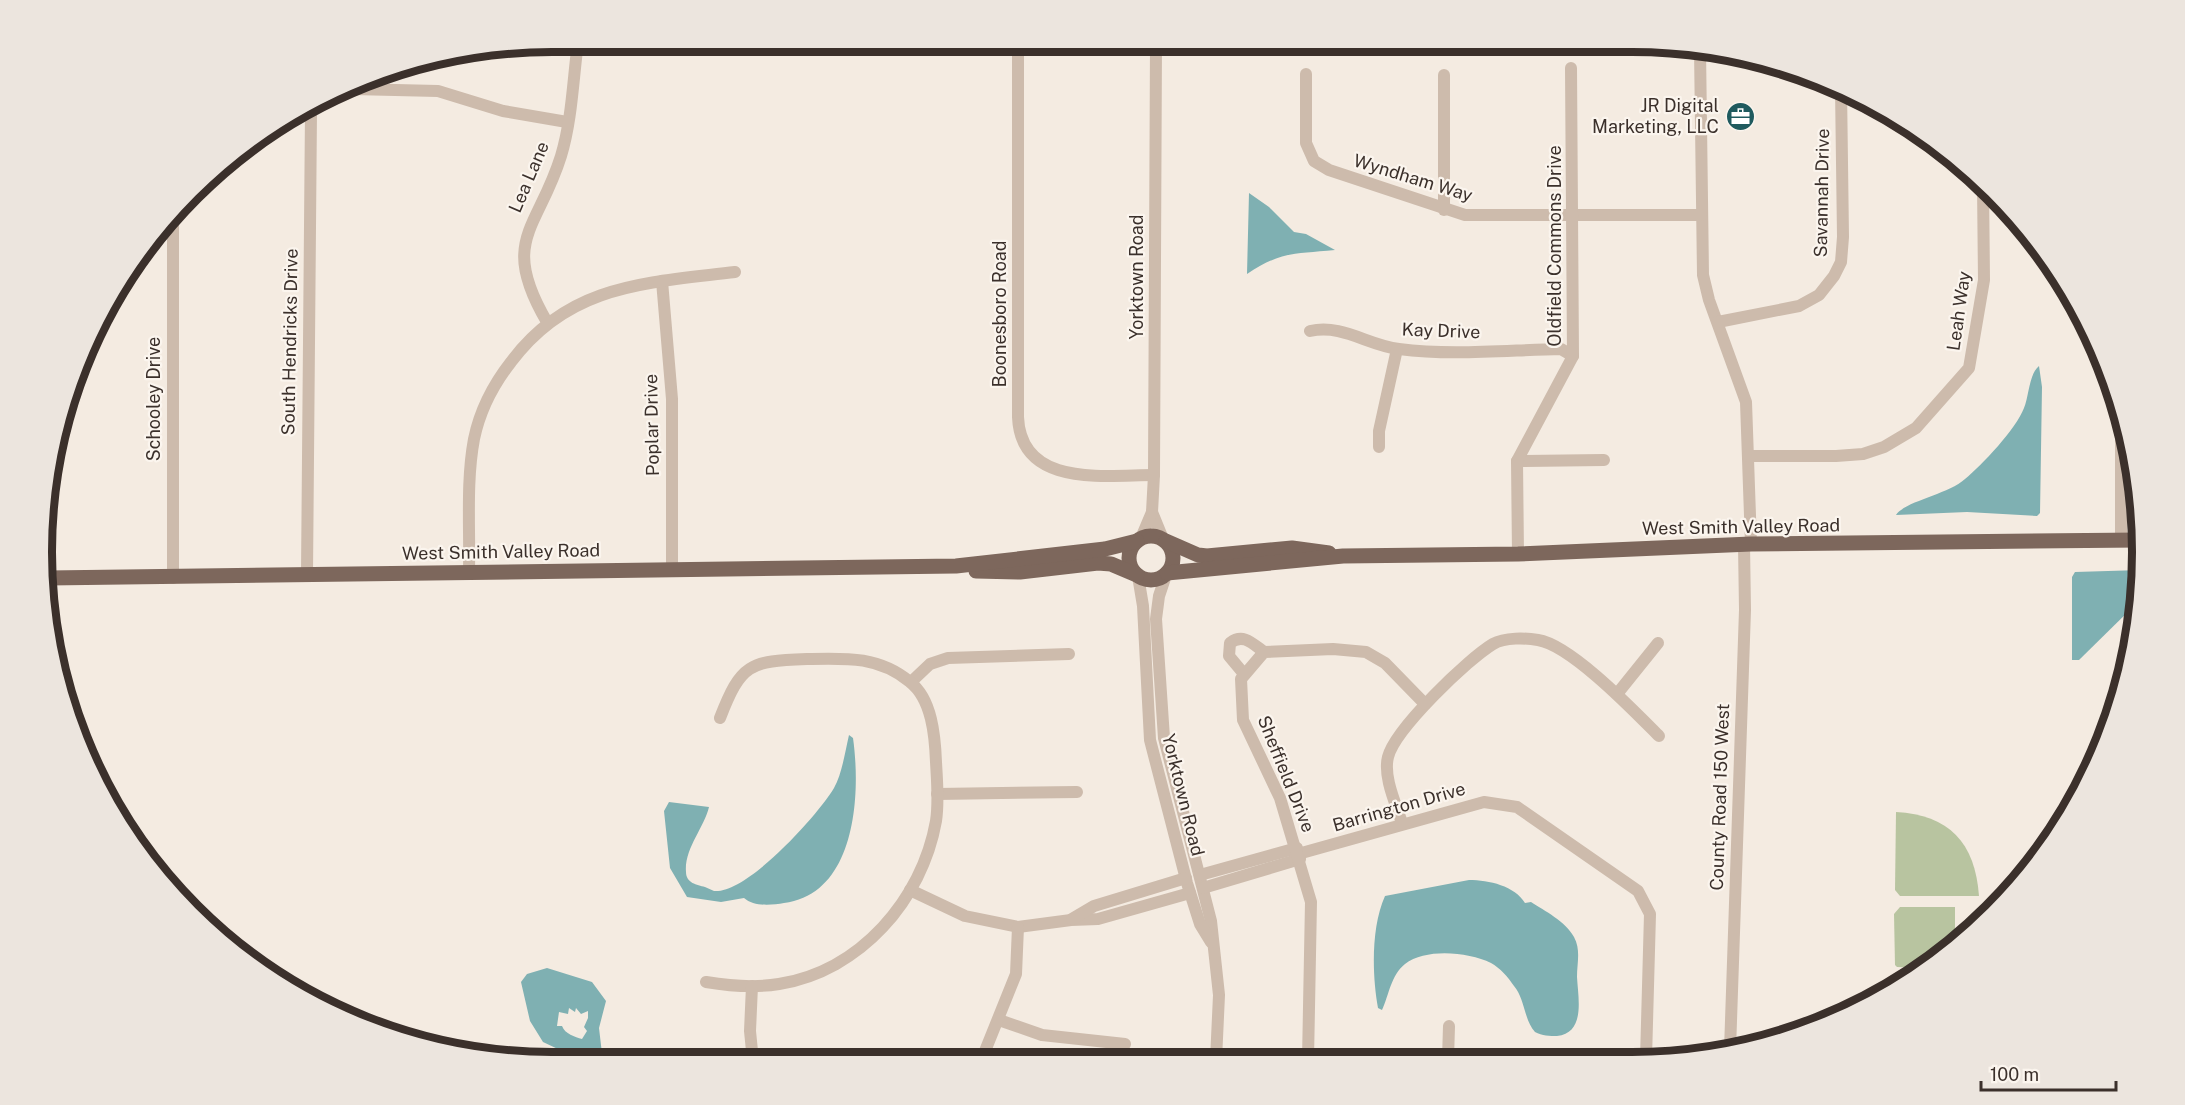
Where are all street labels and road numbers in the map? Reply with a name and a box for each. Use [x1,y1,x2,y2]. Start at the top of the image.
street label: Savannah Drive [1810,128,1833,258]
street label: Lea Lane [504,138,553,215]
street label: Oldfield Commons Drive [1544,145,1565,347]
street label: Wyndham Way [1351,149,1476,206]
street label: Yorktown Road [1126,214,1147,340]
street label: Boonesboro Road [989,241,1010,388]
street label: South Hendricks Drive [277,248,302,436]
street label: Leah Way [1943,269,1975,352]
street label: Kay Drive [1401,319,1481,342]
street label: Schooley Drive [143,337,164,461]
street label: Poplar Drive [640,374,663,476]
street label: West Smith Valley Road [1642,514,1840,539]
street label: West Smith Valley Road [402,539,600,564]
street label: County Road 150 West [1706,703,1733,891]
street label: Sheffield Drive [1254,712,1319,835]
street label: Yorktown Road [1158,732,1209,858]
street label: Barrington Drive [1330,778,1468,836]

